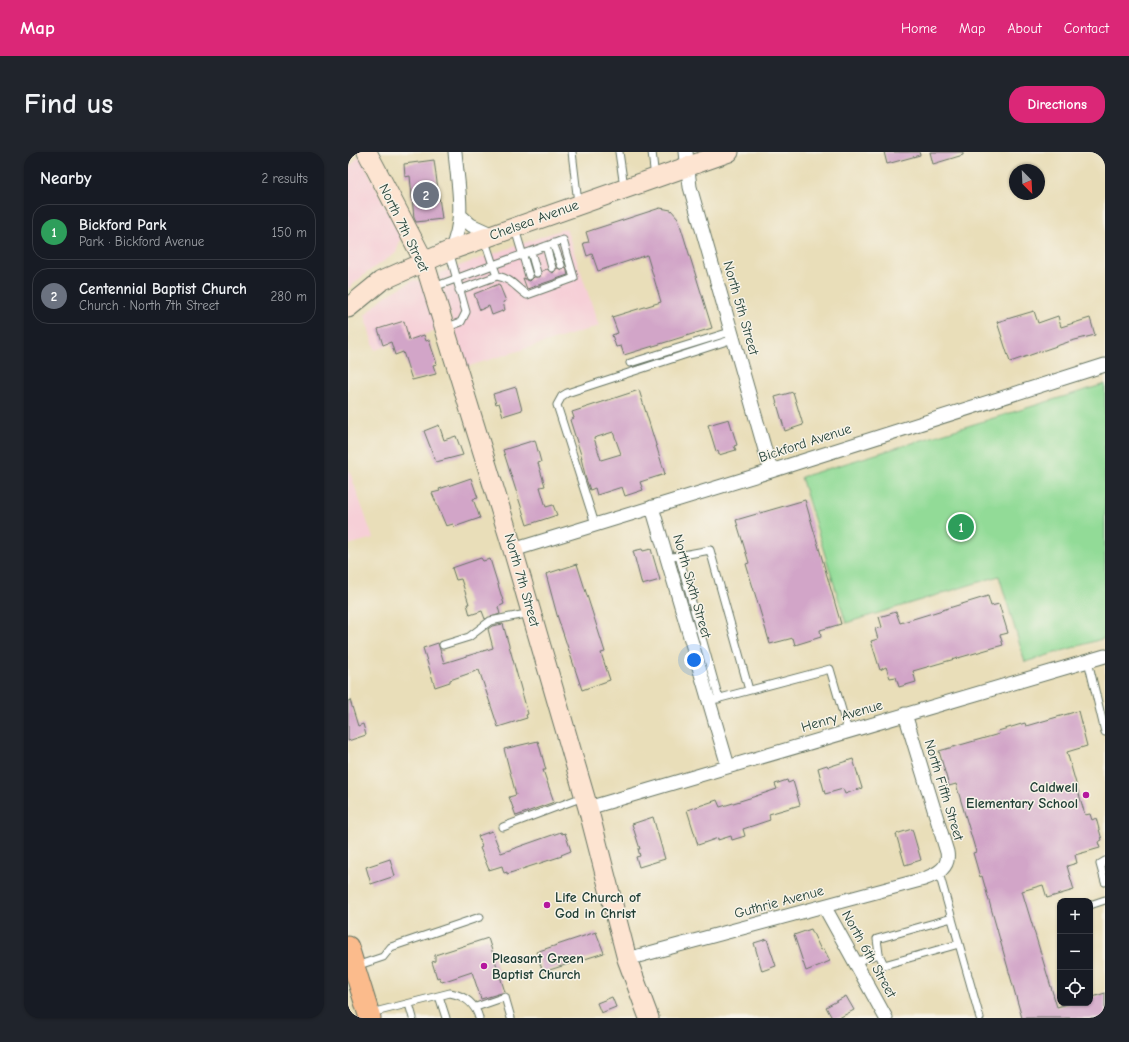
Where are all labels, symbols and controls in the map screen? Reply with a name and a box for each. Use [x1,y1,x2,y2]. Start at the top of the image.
text: Map [20,17,55,39]
text: Home [901,20,937,37]
text: Map [959,20,985,37]
text: About [1007,20,1042,37]
text: Contact [1064,20,1109,37]
button: Directions [1009,86,1105,123]
text: Find us [24,88,113,120]
north arrow [1009,164,1045,200]
text: Nearby [40,169,91,188]
text: 2 results [261,171,308,186]
pin: 2 [413,180,439,210]
street label: North 7th Street [375,181,433,276]
street label: Chelsea Avenue [487,196,581,244]
text: Bickford Park [79,216,166,234]
text: 1 [51,225,57,240]
text: 150 m [272,225,307,240]
text: Park · Bickford Avenue [79,234,204,249]
street label: North 5th Street [719,259,763,358]
text: Centennial Baptist Church [79,280,247,298]
text: 2 [51,289,57,304]
text: 280 m [270,289,307,304]
text: Church · North 7th Street [79,298,219,313]
street label: Bickford Avenue [757,420,853,466]
pin: 1 [948,512,974,542]
street label: North 7th Street [501,531,544,630]
street label: North Sixth Street [669,532,715,641]
your location [684,650,704,670]
street label: Henry Avenue [799,696,885,736]
street label: North Fifth Street [921,737,968,844]
place label: Caldwell Elementary School [966,779,1078,812]
marker: Caldwell Elementary School [1081,790,1091,800]
street label: Guthrie Avenue [732,882,826,922]
place label: Life Church of God in Christ [555,889,641,922]
map controls [1057,898,1093,1006]
button: + [1057,898,1093,934]
marker: Life Church of God in Christ [542,900,552,910]
street label: North 6th Street [838,907,900,1001]
button: − [1057,934,1093,970]
place label: Pleasant Green Baptist Church [492,950,584,983]
marker: Pleasant Green Baptist Church [479,961,489,971]
button: locate [1057,970,1093,1006]

